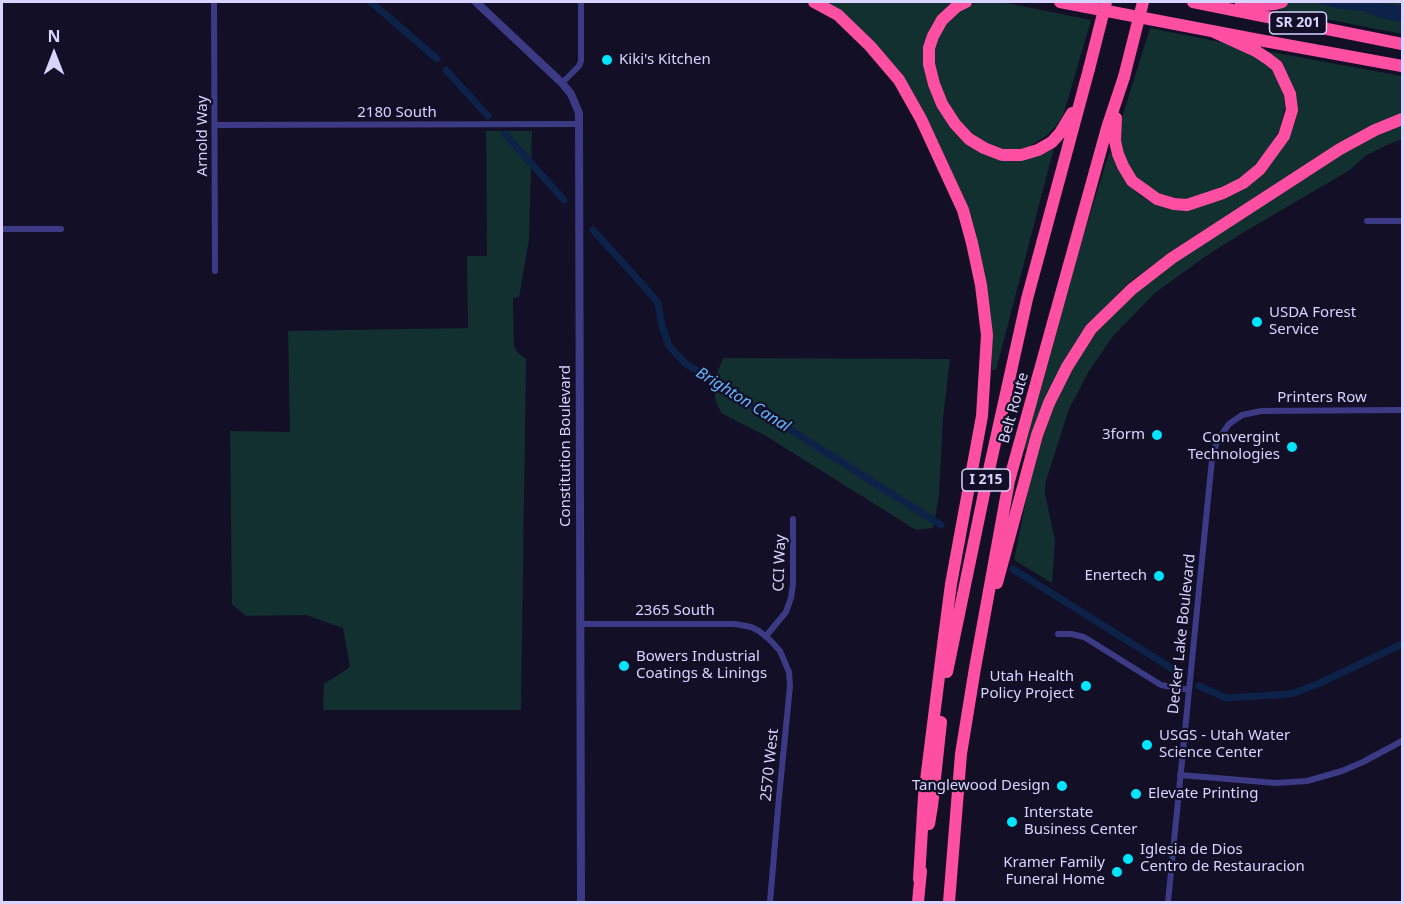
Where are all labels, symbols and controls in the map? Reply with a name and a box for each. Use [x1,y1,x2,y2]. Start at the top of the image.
road number: SR 201 [1270,12,1326,34]
north arrow [24,24,84,84]
text: N [47,25,61,47]
place label: Kiki's Kitchen [619,51,711,69]
marker: Kiki's Kitchen [600,53,614,67]
street label: Arnold Way [194,96,212,176]
street label: 2180 South [357,104,437,122]
place label: USDA Forest Service [1269,304,1356,339]
marker: USDA Forest Service [1250,315,1264,329]
water label: Brighton Canal [692,363,794,437]
street label: Constitution Boulevard [557,365,575,527]
street label: Belt Route [995,370,1033,446]
street label: Printers Row [1277,389,1367,407]
place label: 3form [1102,426,1145,444]
marker: 3form [1150,428,1164,442]
place label: Convergint Technologies [1188,429,1280,464]
marker: Convergint Technologies [1285,440,1299,454]
road number: I 215 [962,469,1010,491]
street label: CCI Way [770,534,790,592]
street label: Decker Lake Boulevard [1165,553,1199,715]
place label: Enertech [1084,567,1147,585]
marker: Enertech [1152,569,1166,583]
street label: 2365 South [635,602,715,620]
place label: Bowers Industrial Coatings & Linings [636,648,767,683]
marker: Bowers Industrial Coatings & Linings [617,659,631,673]
place label: Utah Health Policy Project [980,668,1074,703]
marker: Utah Health Policy Project [1079,679,1093,693]
place label: USGS - Utah Water Science Center [1159,727,1290,762]
street label: 2570 West [757,728,783,802]
marker: USGS - Utah Water Science Center [1140,738,1154,752]
place label: Tanglewood Design [912,777,1050,795]
marker: Tanglewood Design [1055,779,1069,793]
place label: Elevate Printing [1148,785,1258,803]
marker: Elevate Printing [1129,787,1143,801]
place label: Interstate Business Center [1024,804,1137,839]
marker: Interstate Business Center [1005,815,1019,829]
place label: Iglesia de Dios Centro de Restauracion [1140,841,1305,876]
marker: Iglesia de Dios Centro de Restauracion [1121,852,1135,866]
place label: Kramer Family Funeral Home [1003,854,1105,889]
marker: Kramer Family Funeral Home [1110,865,1124,879]

